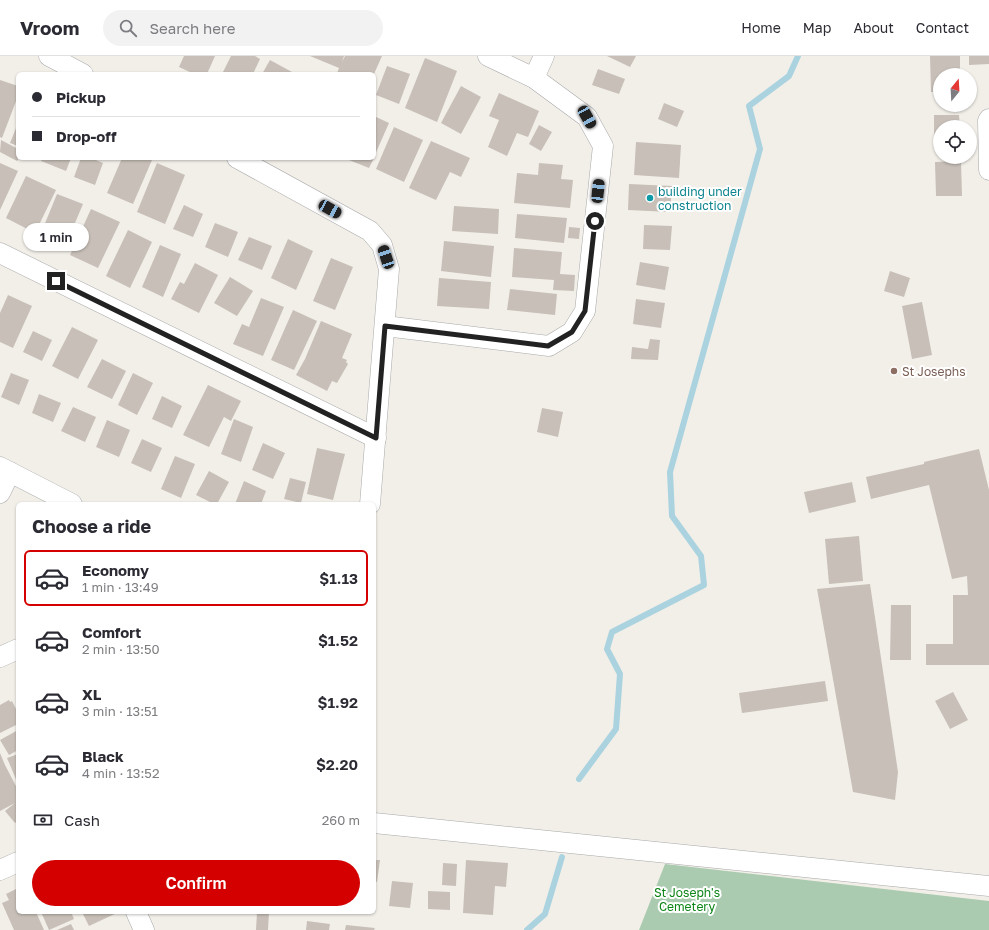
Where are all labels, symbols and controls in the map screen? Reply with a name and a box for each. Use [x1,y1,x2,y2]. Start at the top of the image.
search box [103,10,383,46]
text: Vroom [20,16,79,39]
icon: search [117,17,139,39]
text: Search here [149,19,235,37]
text: Home [741,19,781,36]
text: Map [803,19,831,36]
text: About [853,19,894,36]
text: Contact [916,19,969,36]
north arrow [933,68,977,112]
map controls [933,68,977,164]
text: Pickup [56,88,106,106]
car [576,104,598,130]
button: locate [933,120,977,164]
text: Drop-off [56,127,116,145]
car [591,178,605,204]
place label: building under construction [658,184,742,213]
marker: building under construction [645,193,655,203]
car [317,198,343,220]
route start [586,212,604,230]
callout: 1 min [23,223,89,251]
text: 1 min [40,229,72,245]
car [377,244,395,270]
route end [47,272,65,290]
place label: St Josephs [902,364,966,379]
marker: St Josephs [889,366,899,376]
text: Choose a ride [32,515,151,537]
icon: car [34,560,70,596]
text: Economy [82,561,149,579]
text: $1.13 [319,569,358,587]
text: 1 min · 13:49 [82,579,159,595]
icon: car [34,622,70,658]
text: Comfort [82,623,141,641]
text: $1.52 [318,631,358,649]
text: 2 min · 13:50 [82,641,160,657]
icon: car [34,684,70,720]
text: XL [82,685,101,703]
text: $1.92 [318,693,358,711]
text: 3 min · 13:51 [82,703,158,719]
icon: car [34,746,70,782]
text: Black [82,747,124,765]
text: $2.20 [316,755,358,773]
text: 4 min · 13:52 [82,765,159,781]
icon: cash [32,809,54,831]
text: Cash [64,811,100,829]
text: 260 m [322,812,360,828]
button: Confirm [32,860,360,906]
park label: St Joseph's Cemetery [654,885,720,914]

